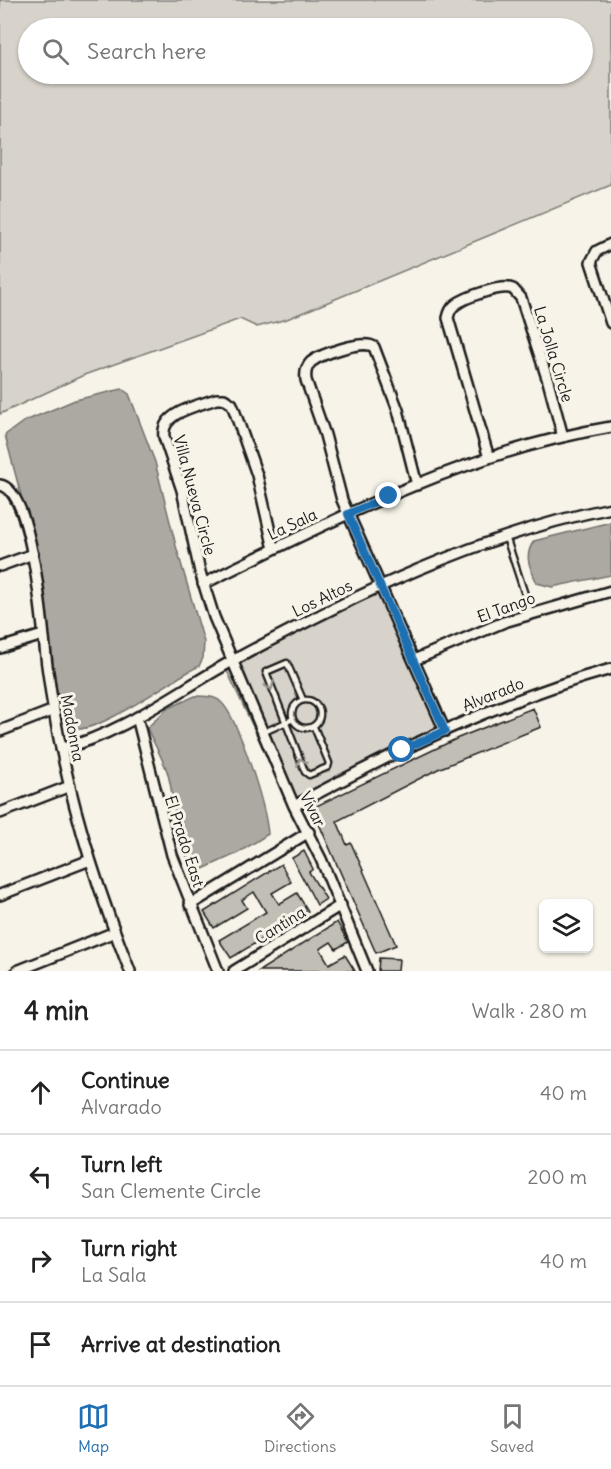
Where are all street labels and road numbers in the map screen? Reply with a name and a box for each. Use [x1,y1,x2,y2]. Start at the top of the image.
street label: La Jolla Circle [530,303,578,405]
street label: Villa Nueva Circle [169,433,221,557]
street label: La Sala [264,504,320,544]
street label: Los Altos [289,575,355,621]
street label: El Tango [474,587,538,627]
street label: Alvarado [459,673,527,715]
street label: Madonna [57,693,89,763]
street label: Vivar [296,788,331,830]
street label: El Prado East [161,793,209,890]
street label: Cantina [251,902,309,948]

